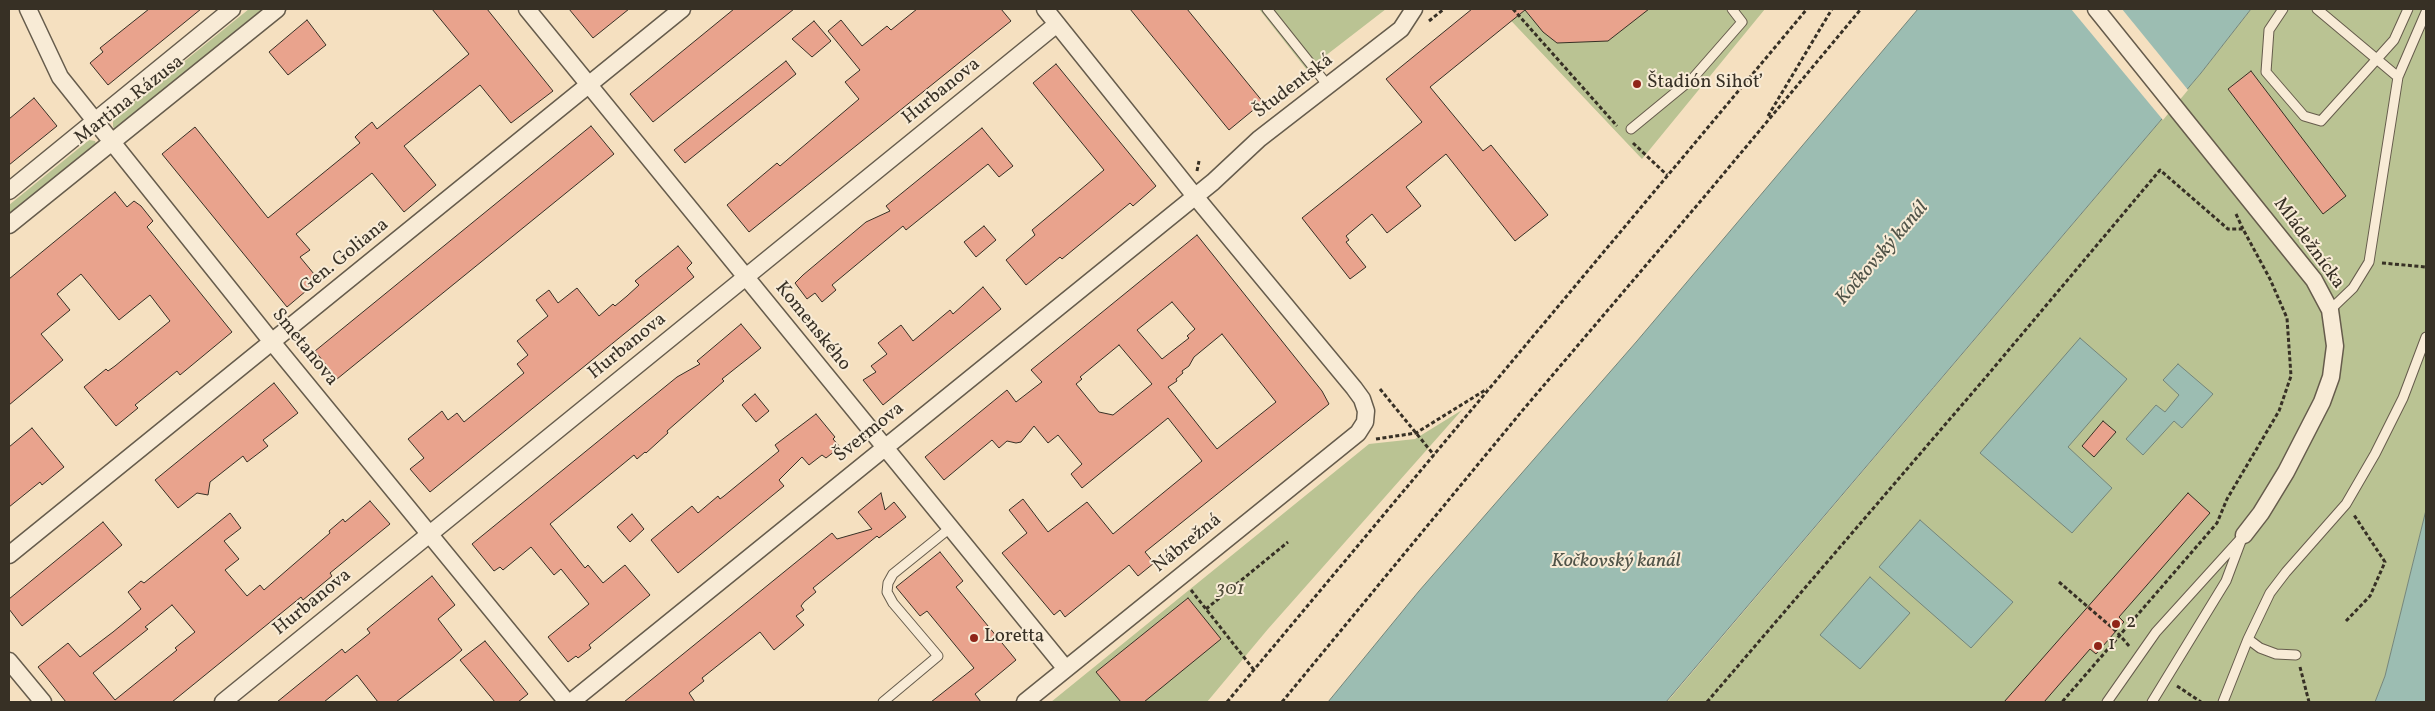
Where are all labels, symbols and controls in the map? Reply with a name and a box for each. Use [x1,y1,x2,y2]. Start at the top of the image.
street label: Študentská [1250,50,1338,124]
street label: Martina Rázusa [71,51,189,151]
street label: Hurbanova [898,54,986,130]
place label: Štadión Sihoť [1647,73,1762,95]
marker: Štadión Sihoť [1631,78,1643,90]
street label: Mládežnícka [2267,194,2349,294]
water label: Kočkovský kanál [1832,197,1934,311]
street label: Gen. Goliana [296,214,394,300]
street label: Komenského [769,278,855,376]
street label: Smetanova [266,305,342,391]
street label: Hurbanova [584,309,672,385]
street label: Švermova [830,398,910,468]
street label: Nábrežná [1149,510,1227,578]
water label: Kočkovský kanál [1551,550,1681,574]
street label: Hurbanova [269,565,357,641]
park label: 301 [1216,580,1244,602]
place label: 2 [2126,613,2136,635]
marker: 2 [2110,618,2122,630]
place label: Loretta [984,627,1044,649]
marker: Loretta [968,632,980,644]
place label: 1 [2108,635,2115,657]
marker: 1 [2092,640,2104,652]

